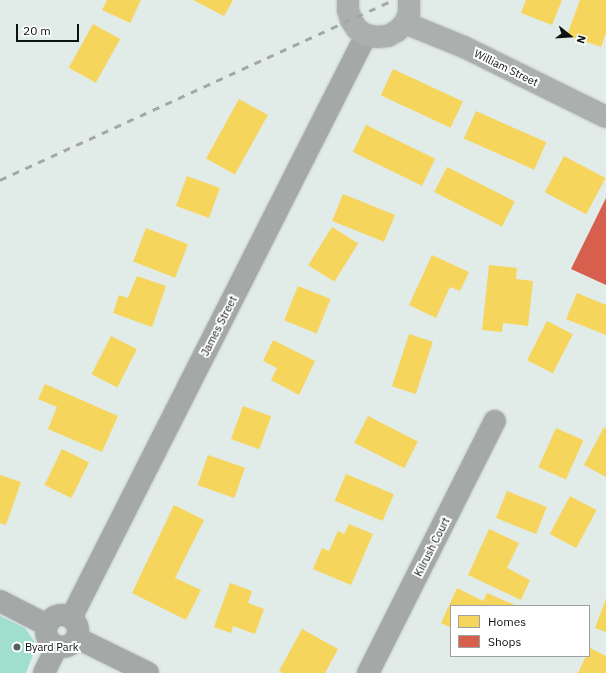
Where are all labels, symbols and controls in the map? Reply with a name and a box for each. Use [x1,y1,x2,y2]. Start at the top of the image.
scale bar [18,16,81,42]
north arrow [550,16,590,56]
text: 20 m [23,23,51,38]
text: N [574,34,589,45]
street label: William Street [472,47,540,89]
street label: James Street [198,294,240,358]
street label: Kilrush Court [412,515,452,579]
legend [450,605,590,657]
text: Homes [488,614,526,629]
text: Shops [488,634,521,649]
place label: Byard Park [25,640,78,654]
marker: Byard Park [12,642,22,652]

